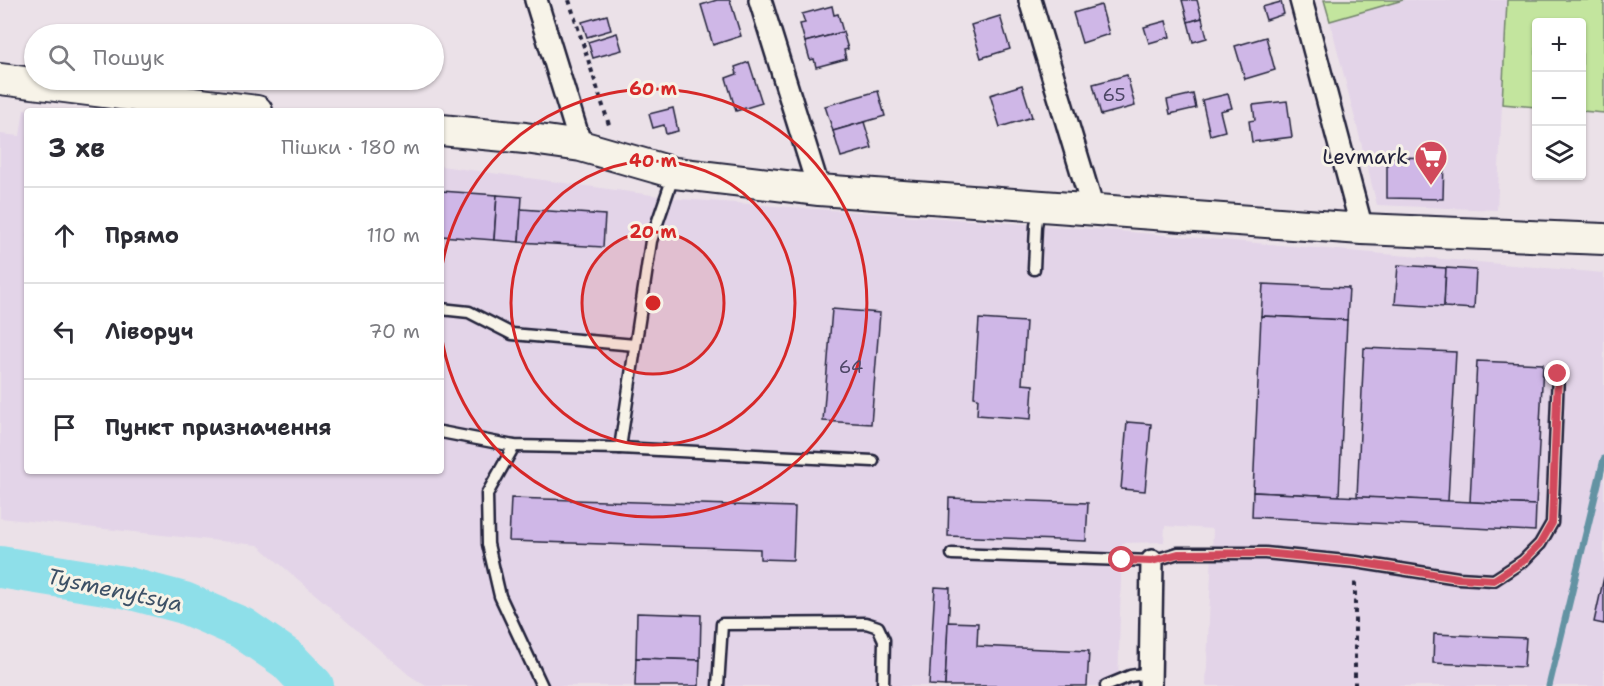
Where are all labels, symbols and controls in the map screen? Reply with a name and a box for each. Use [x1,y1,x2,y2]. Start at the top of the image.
map controls [1532,18,1586,180]
button: + [1532,18,1586,72]
search box [24,24,444,90]
icon: search [45,41,78,74]
text: Пошук [93,43,164,72]
button: − [1532,72,1586,126]
text: 60 m [629,77,677,101]
house number: 65 [1103,83,1125,107]
button: layers [1532,126,1586,180]
text: 3 хв [48,130,105,165]
text: Пішки · 180 m [281,134,420,160]
supermarket icon: Levmark [1413,139,1449,186]
place label: Levmark [1322,143,1408,171]
text: 40 m [629,149,677,173]
icon: ahead [48,219,81,252]
text: 20 m [629,220,677,244]
text: Прямо [105,221,179,250]
text: 110 m [366,222,420,248]
centre of rings [643,293,663,313]
icon: left [48,315,81,348]
text: Ліворуч [105,317,193,346]
text: 70 m [368,318,420,344]
house number: 64 [839,355,863,379]
route end [1544,360,1570,386]
icon: arrive [48,411,81,444]
text: Пункт призначення [105,413,332,442]
route start [1108,546,1134,572]
water label: Tysmenytsya [45,561,185,619]

